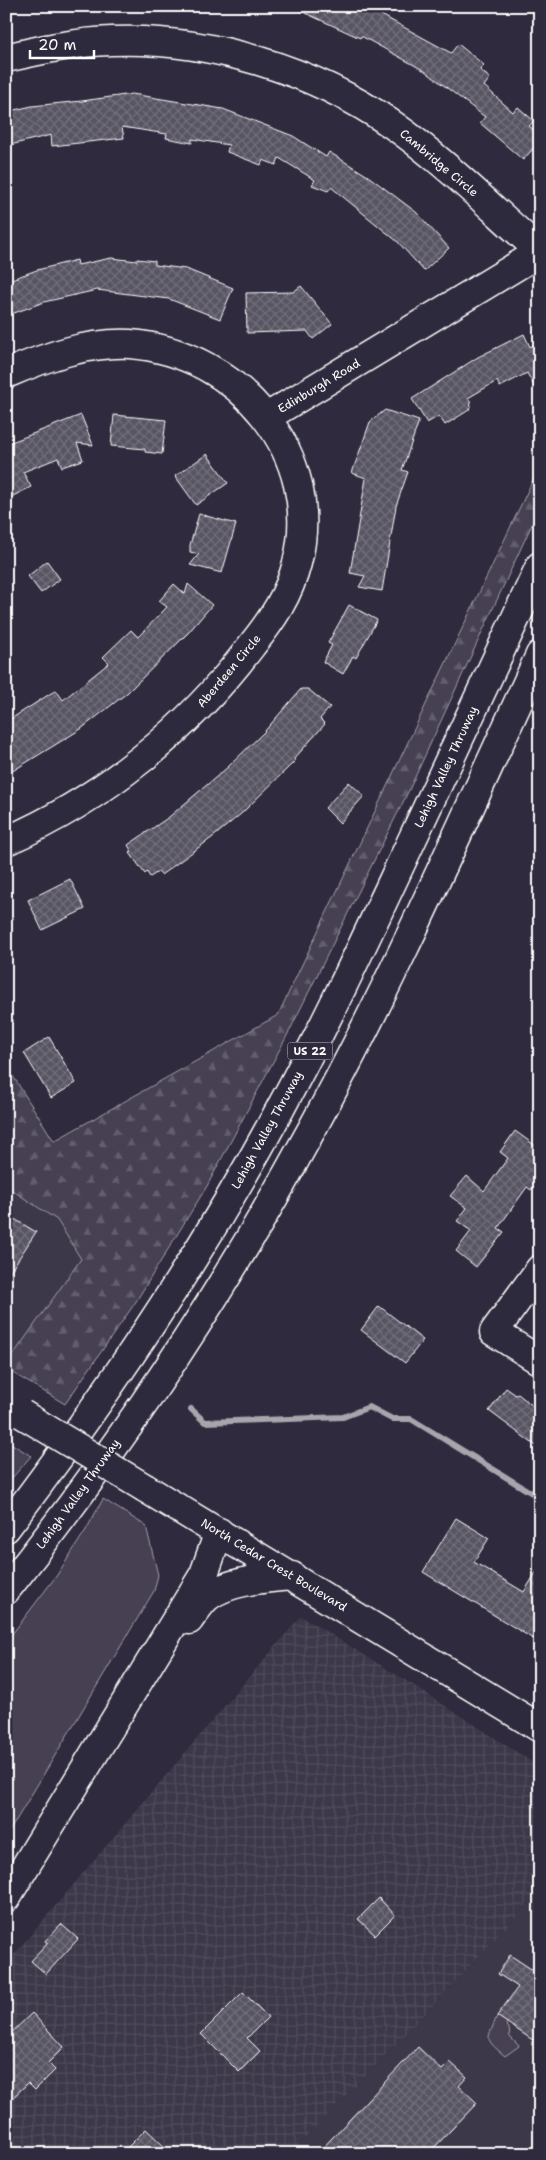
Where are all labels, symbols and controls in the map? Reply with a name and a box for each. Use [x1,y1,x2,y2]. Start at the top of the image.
scale bar [30,28,94,60]
text: 20 m [38,35,77,55]
street label: Cambridge Circle [396,125,482,201]
street label: Edinburgh Road [275,355,363,417]
street label: Aberdeen Circle [193,631,265,711]
street label: Lehigh Valley Thruway [411,703,481,830]
road number: US 22 [288,1042,332,1060]
street label: Lehigh Valley Thruway [228,1068,306,1192]
street label: Lehigh Valley Thruway [33,1436,123,1552]
street label: North Cedar Crest Boulevard [198,1515,350,1615]

